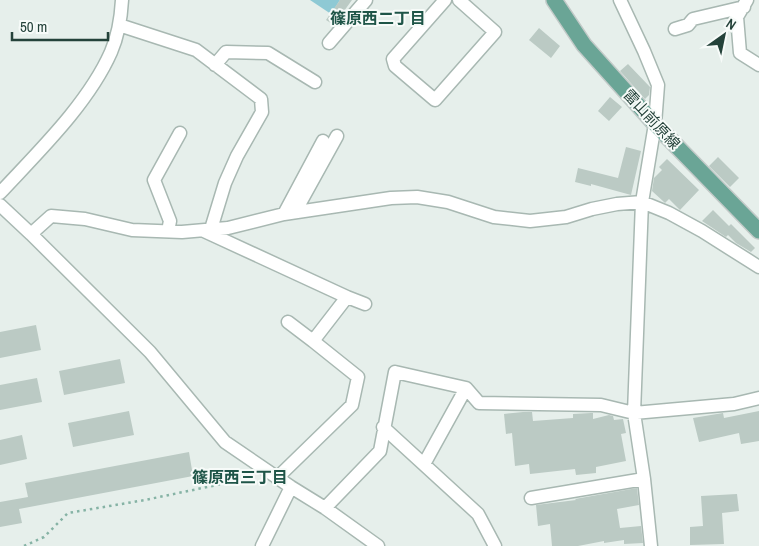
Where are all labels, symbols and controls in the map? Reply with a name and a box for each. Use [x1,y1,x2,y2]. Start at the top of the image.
district label: 篠原西二丁目 [330,7,426,29]
scale bar [12,10,109,42]
north arrow [699,10,749,60]
text: N [723,14,739,34]
text: 50 m [20,16,47,37]
street label: 雷山前原線 [619,84,685,154]
district label: 篠原西三丁目 [192,466,288,488]

